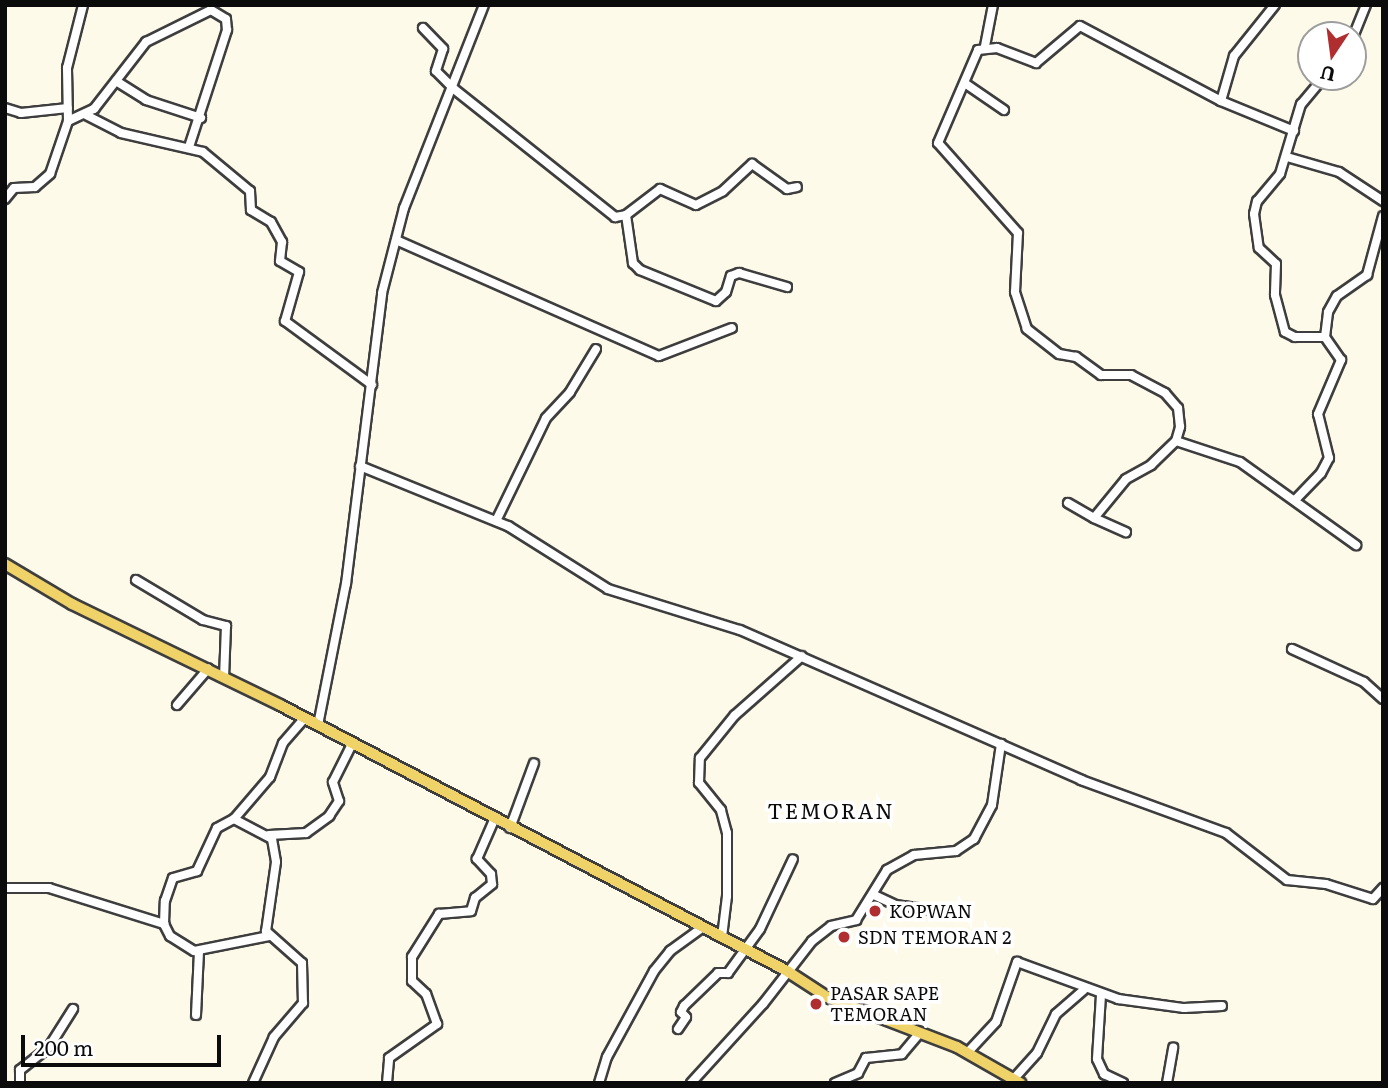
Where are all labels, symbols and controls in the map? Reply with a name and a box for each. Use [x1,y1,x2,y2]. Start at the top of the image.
north arrow [1297,21,1367,91]
text: U [1317,59,1338,90]
district label: TEMORAN [768,797,894,823]
place label: KOPWAN [889,900,972,922]
marker: KOPWAN [867,903,883,919]
place label: SDN TEMORAN 2 [858,926,1011,948]
marker: SDN TEMORAN 2 [836,929,852,945]
place label: PASAR SAPE TEMORAN [830,983,939,1026]
marker: PASAR SAPE TEMORAN [808,996,824,1012]
scale bar [24,1021,224,1066]
text: 200 m [34,1031,94,1062]

